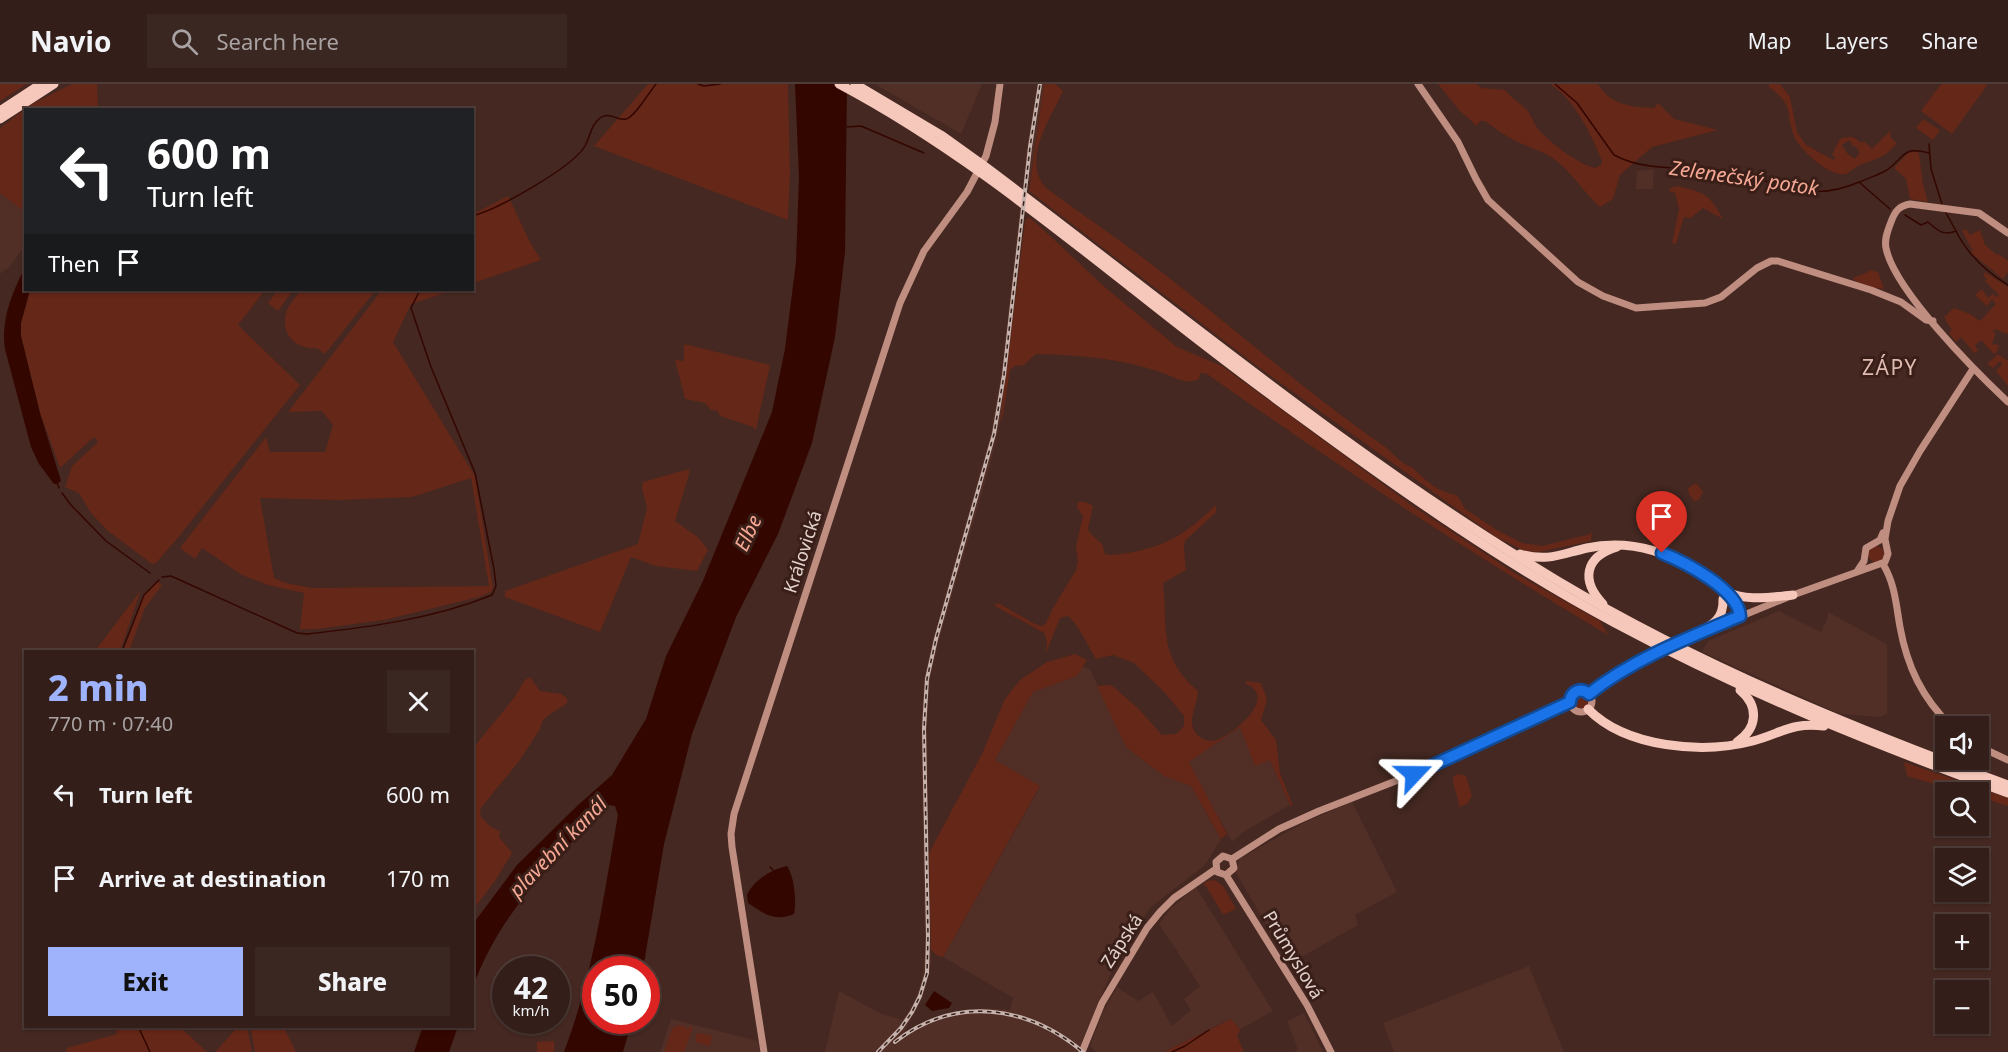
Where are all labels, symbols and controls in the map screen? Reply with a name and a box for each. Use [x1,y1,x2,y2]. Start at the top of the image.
search box [147,14,567,68]
text: Navio [30,22,111,60]
icon: search [168,25,201,58]
text: Search here [216,26,339,56]
text: Map [1748,27,1792,55]
text: Layers [1825,27,1889,55]
text: Share [1922,27,1978,55]
text: 600 m [147,124,271,181]
icon: left [48,132,126,210]
water label: Zelenečský potok [1667,154,1821,201]
text: Turn left [147,178,253,215]
icon: arrive [112,246,145,279]
text: Then [48,248,100,278]
district label: ZÁPY [1862,353,1918,381]
pin [1636,491,1687,553]
icon: arrive [1645,500,1678,533]
street label: Královická [777,507,827,596]
water label: Elbe [727,510,768,555]
text: 2 min [48,663,149,712]
button: close [387,670,450,733]
text: 770 m · 07:40 [48,710,173,737]
map controls [1935,716,1989,1034]
button: sound [1935,716,1989,770]
position arrow [1382,742,1446,806]
icon: left [48,778,81,811]
text: Turn left [99,779,193,809]
text: 600 m [386,779,450,809]
button: search [1935,782,1989,836]
water label: plavební kanál [502,790,613,904]
button: layers [1935,848,1989,902]
icon: arrive [48,862,81,895]
text: Arrive at destination [99,863,326,893]
text: 170 m [386,863,450,893]
street label: Průmyslová [1258,906,1330,1003]
street label: Zápská [1095,909,1148,972]
button: + [1935,914,1989,968]
button: Exit [48,947,243,1016]
button: Share [255,947,450,1016]
speed limit sign: 50 [582,956,660,1034]
text: 42 [514,967,548,1008]
button: − [1935,980,1989,1034]
text: km/h [513,1000,549,1020]

